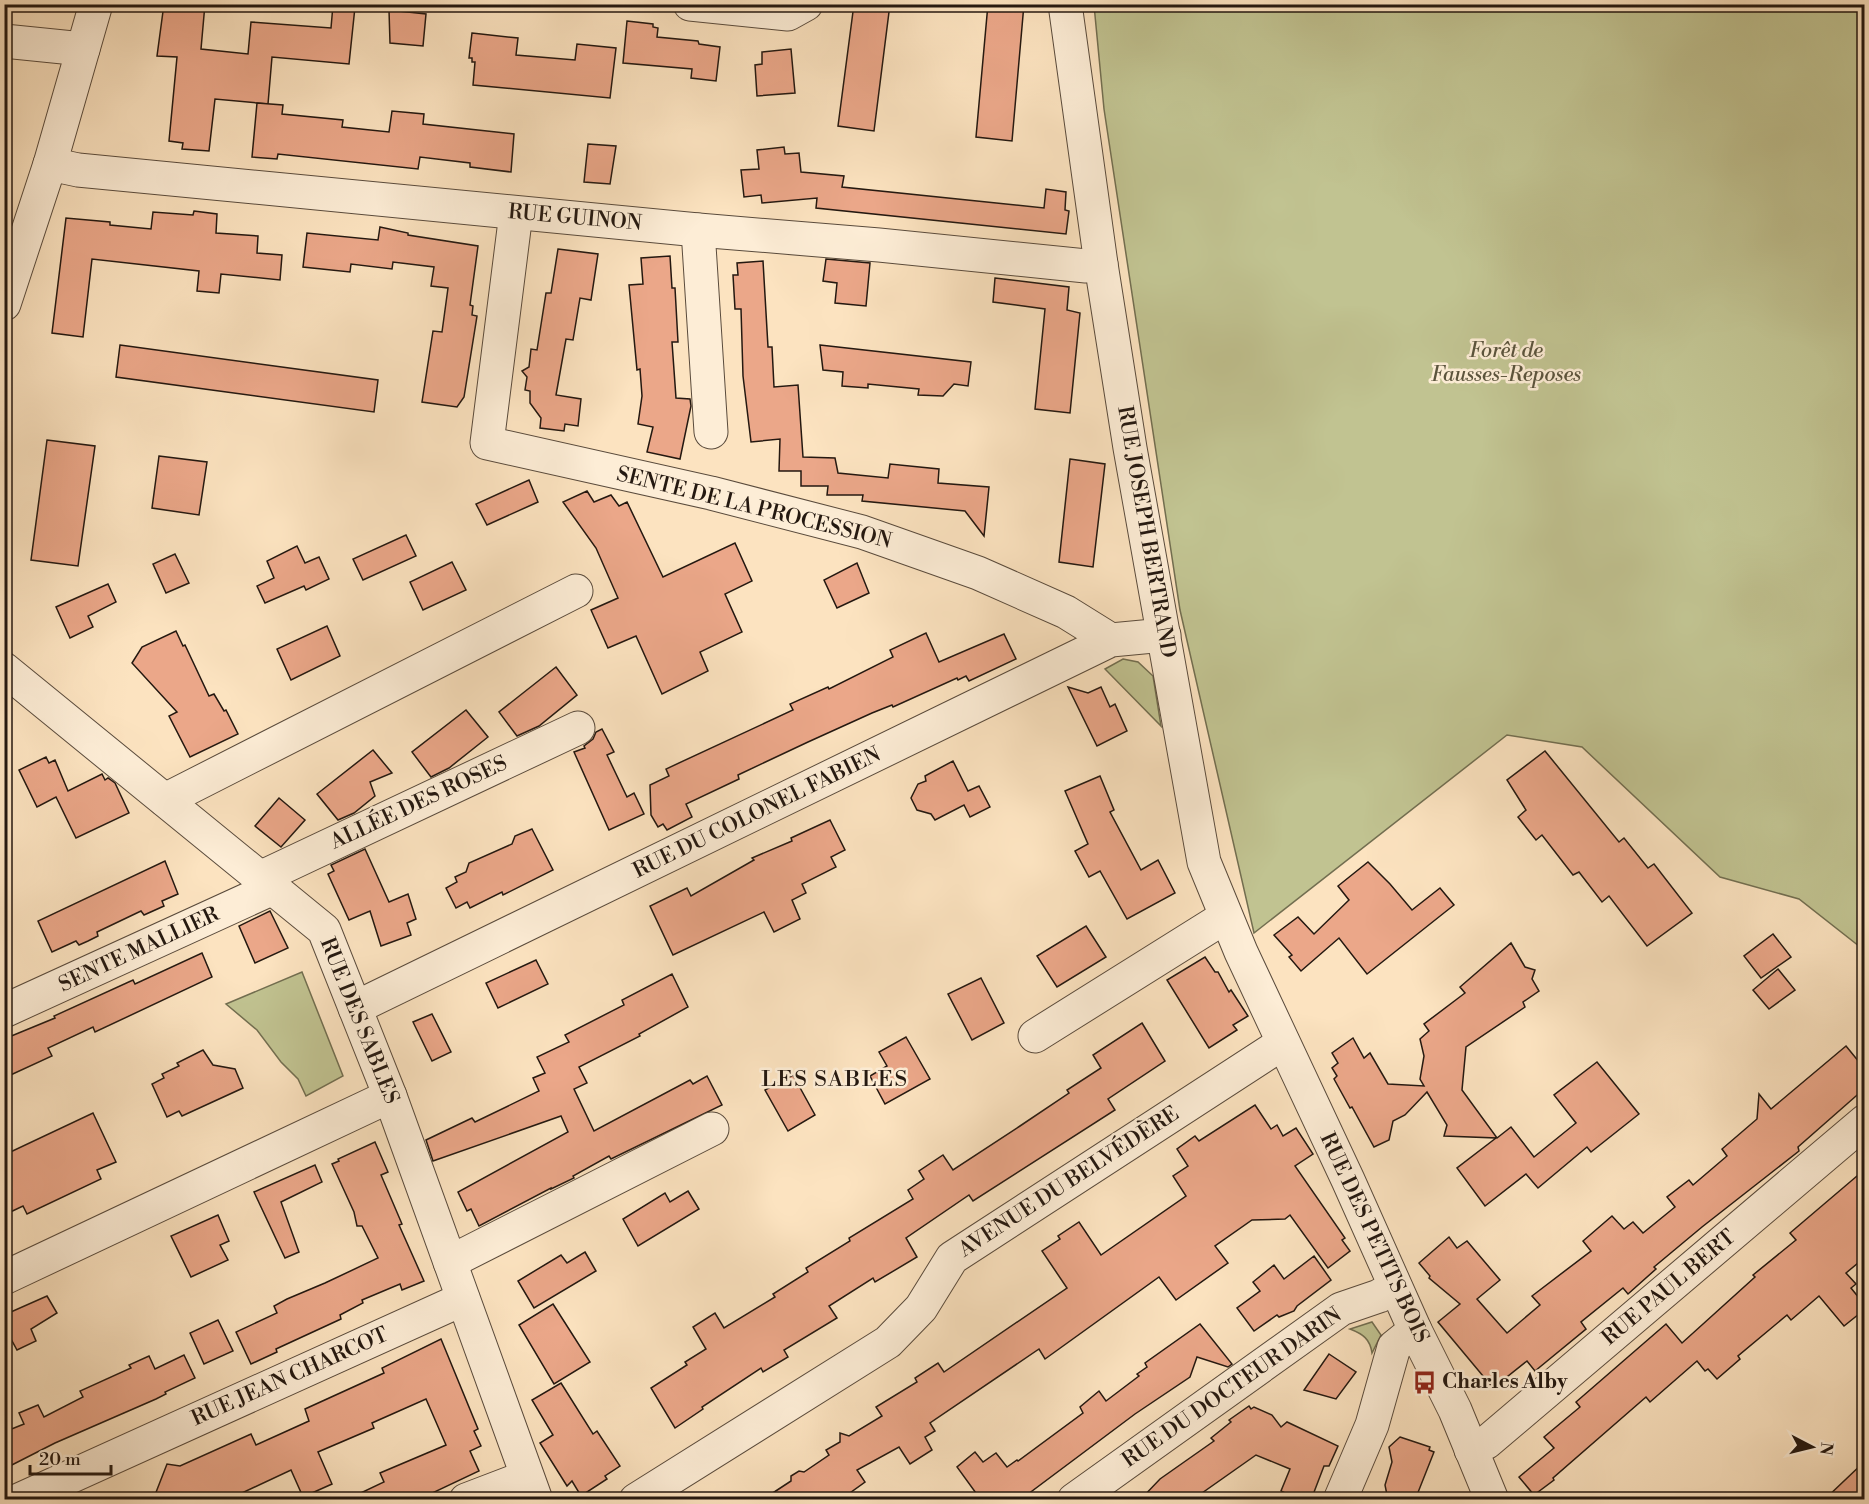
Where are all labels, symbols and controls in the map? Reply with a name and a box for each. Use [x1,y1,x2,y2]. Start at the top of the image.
street label: RUE GUINON [507,199,643,237]
park label: Forêt de Fausses-Reposes [1431,338,1581,388]
street label: RUE JOSEPH BERTRAND [1111,404,1181,660]
street label: SENTE DE LA PROCESSION [614,461,895,555]
street label: RUE DU COLONEL FABIEN [629,741,885,884]
street label: ALLÉE DES ROSES [325,749,512,856]
street label: SENTE MALLIER [55,901,224,998]
street label: RUE DES SABLES [314,934,404,1108]
district label: LES SABLES [761,1066,909,1093]
street label: AVENUE DU BELVÉDÈRE [952,1099,1184,1264]
street label: RUE DES PETITS BOIS [1314,1129,1434,1347]
street label: RUE PAUL BERT [1597,1224,1741,1351]
street label: RUE DU DOCTEUR DARIN [1117,1302,1347,1474]
street label: RUE JEAN CHARCOT [188,1322,393,1432]
bus stop icon: Charles Alby [1411,1369,1437,1395]
place label: Charles Alby [1442,1369,1568,1395]
north arrow [1782,1417,1842,1477]
scale bar [30,1438,111,1476]
text: N [1815,1441,1837,1457]
text: 20 m [39,1448,81,1471]

